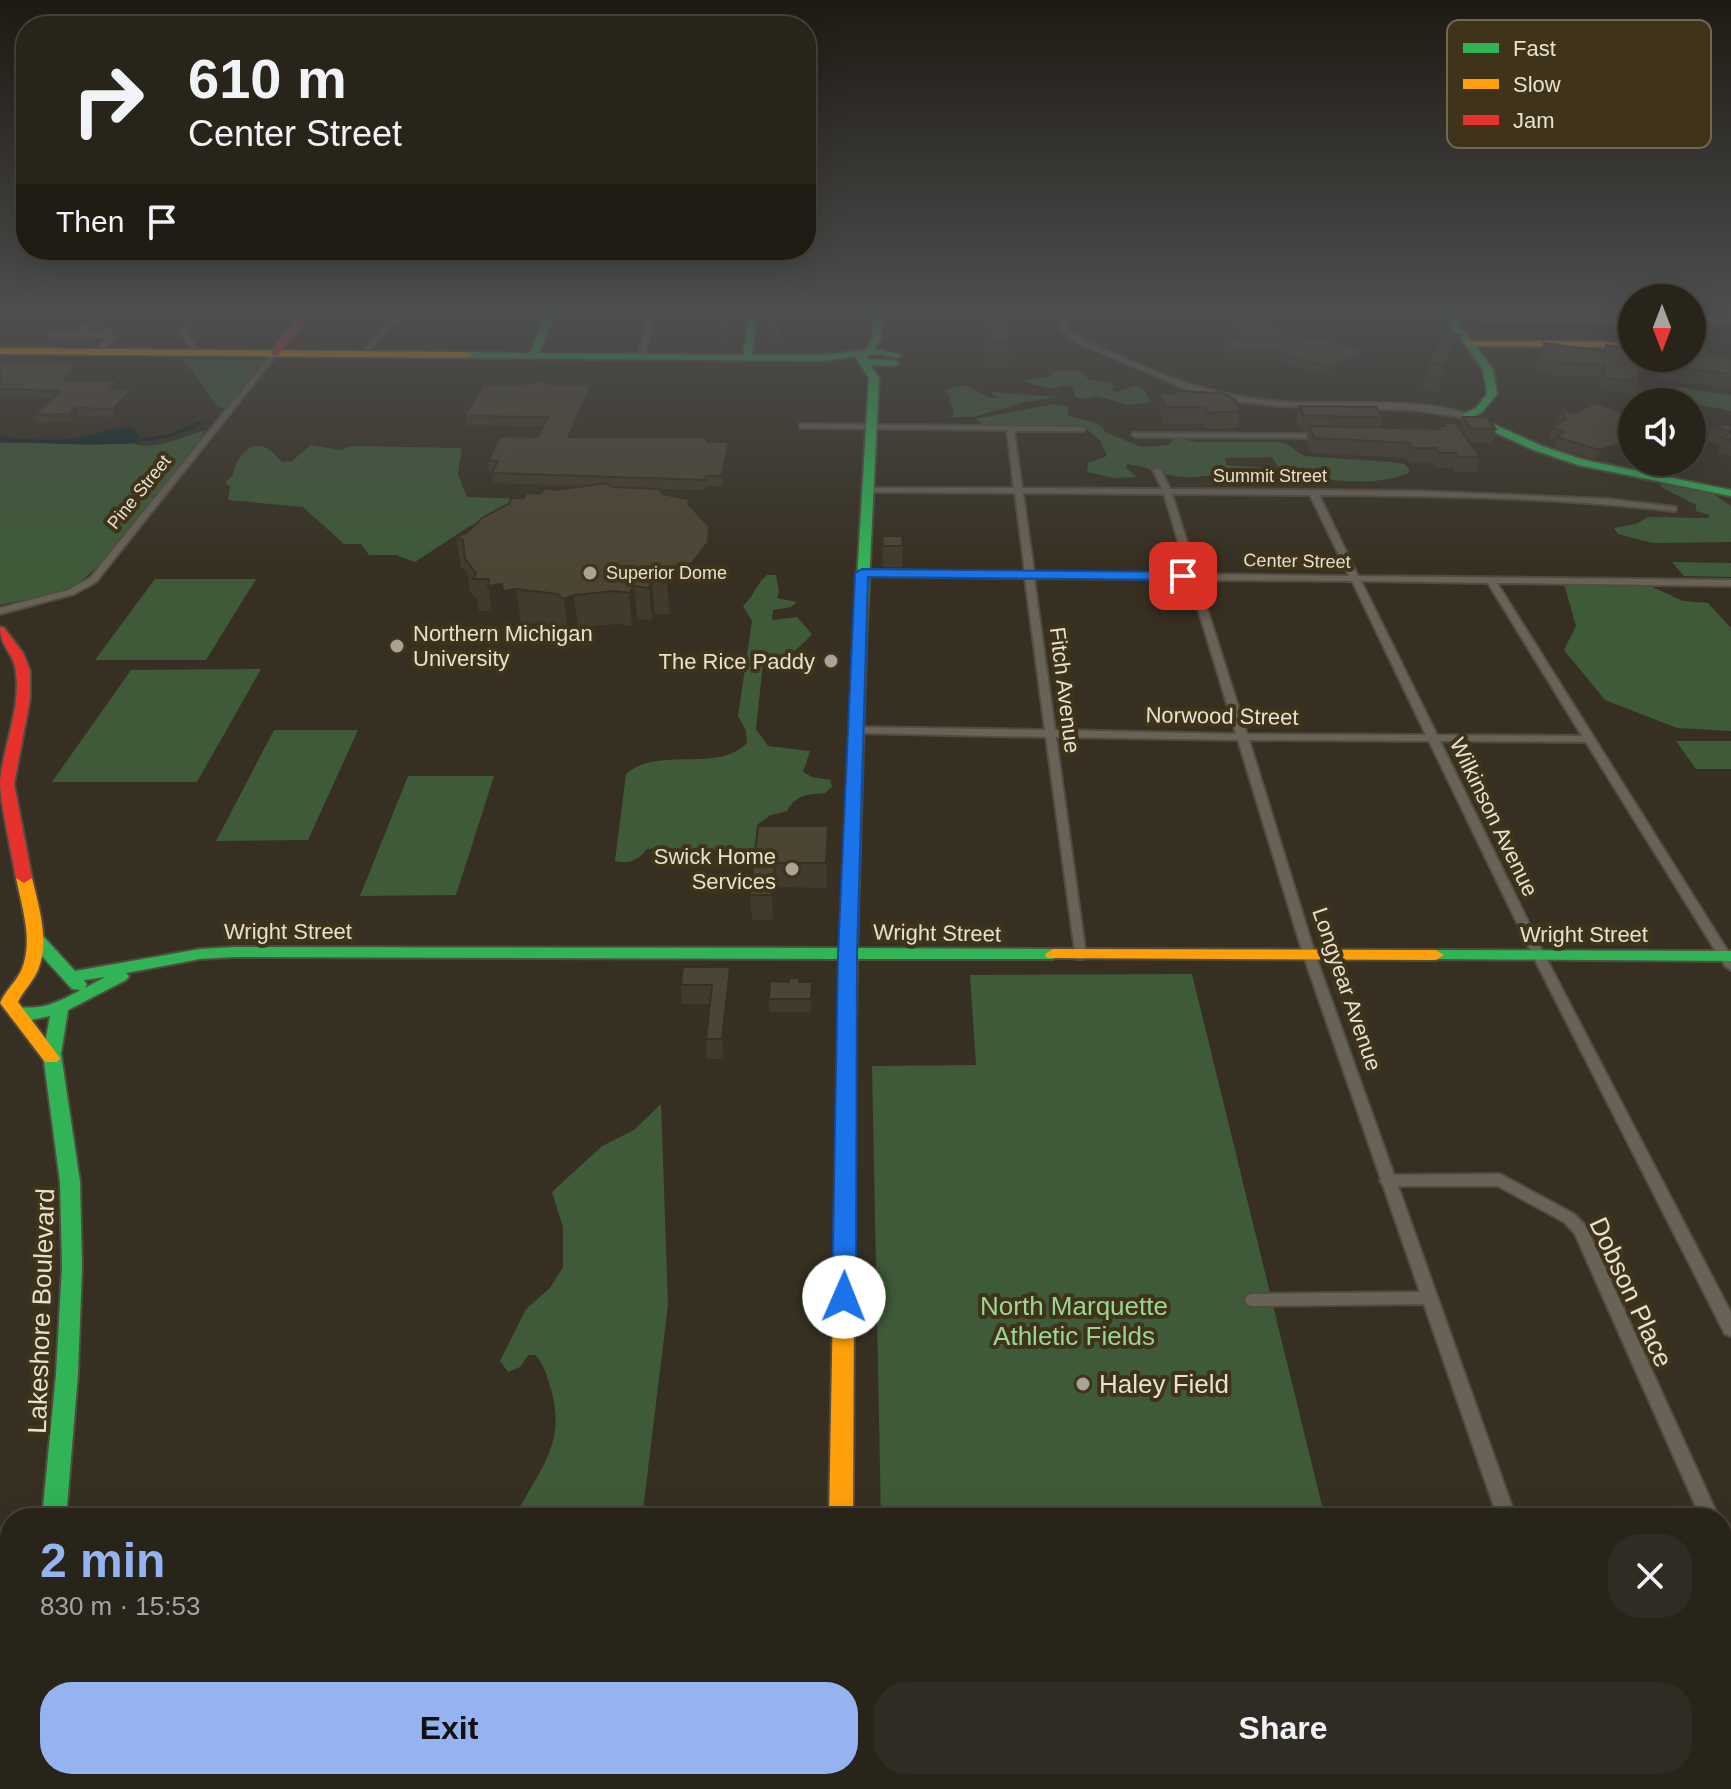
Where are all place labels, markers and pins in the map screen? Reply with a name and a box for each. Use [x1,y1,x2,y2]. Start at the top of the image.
pin [1149,542,1217,610]
place label: Superior Dome [606,563,727,583]
marker: Superior Dome [581,564,599,582]
place label: Northern Michigan University [413,621,593,671]
marker: Northern Michigan University [388,637,406,655]
place label: The Rice Paddy [658,649,815,674]
marker: The Rice Paddy [822,652,840,670]
place label: Swick Home Services [654,844,776,894]
marker: Swick Home Services [783,860,801,878]
place label: Haley Field [1099,1369,1229,1399]
marker: Haley Field [1074,1375,1092,1393]

